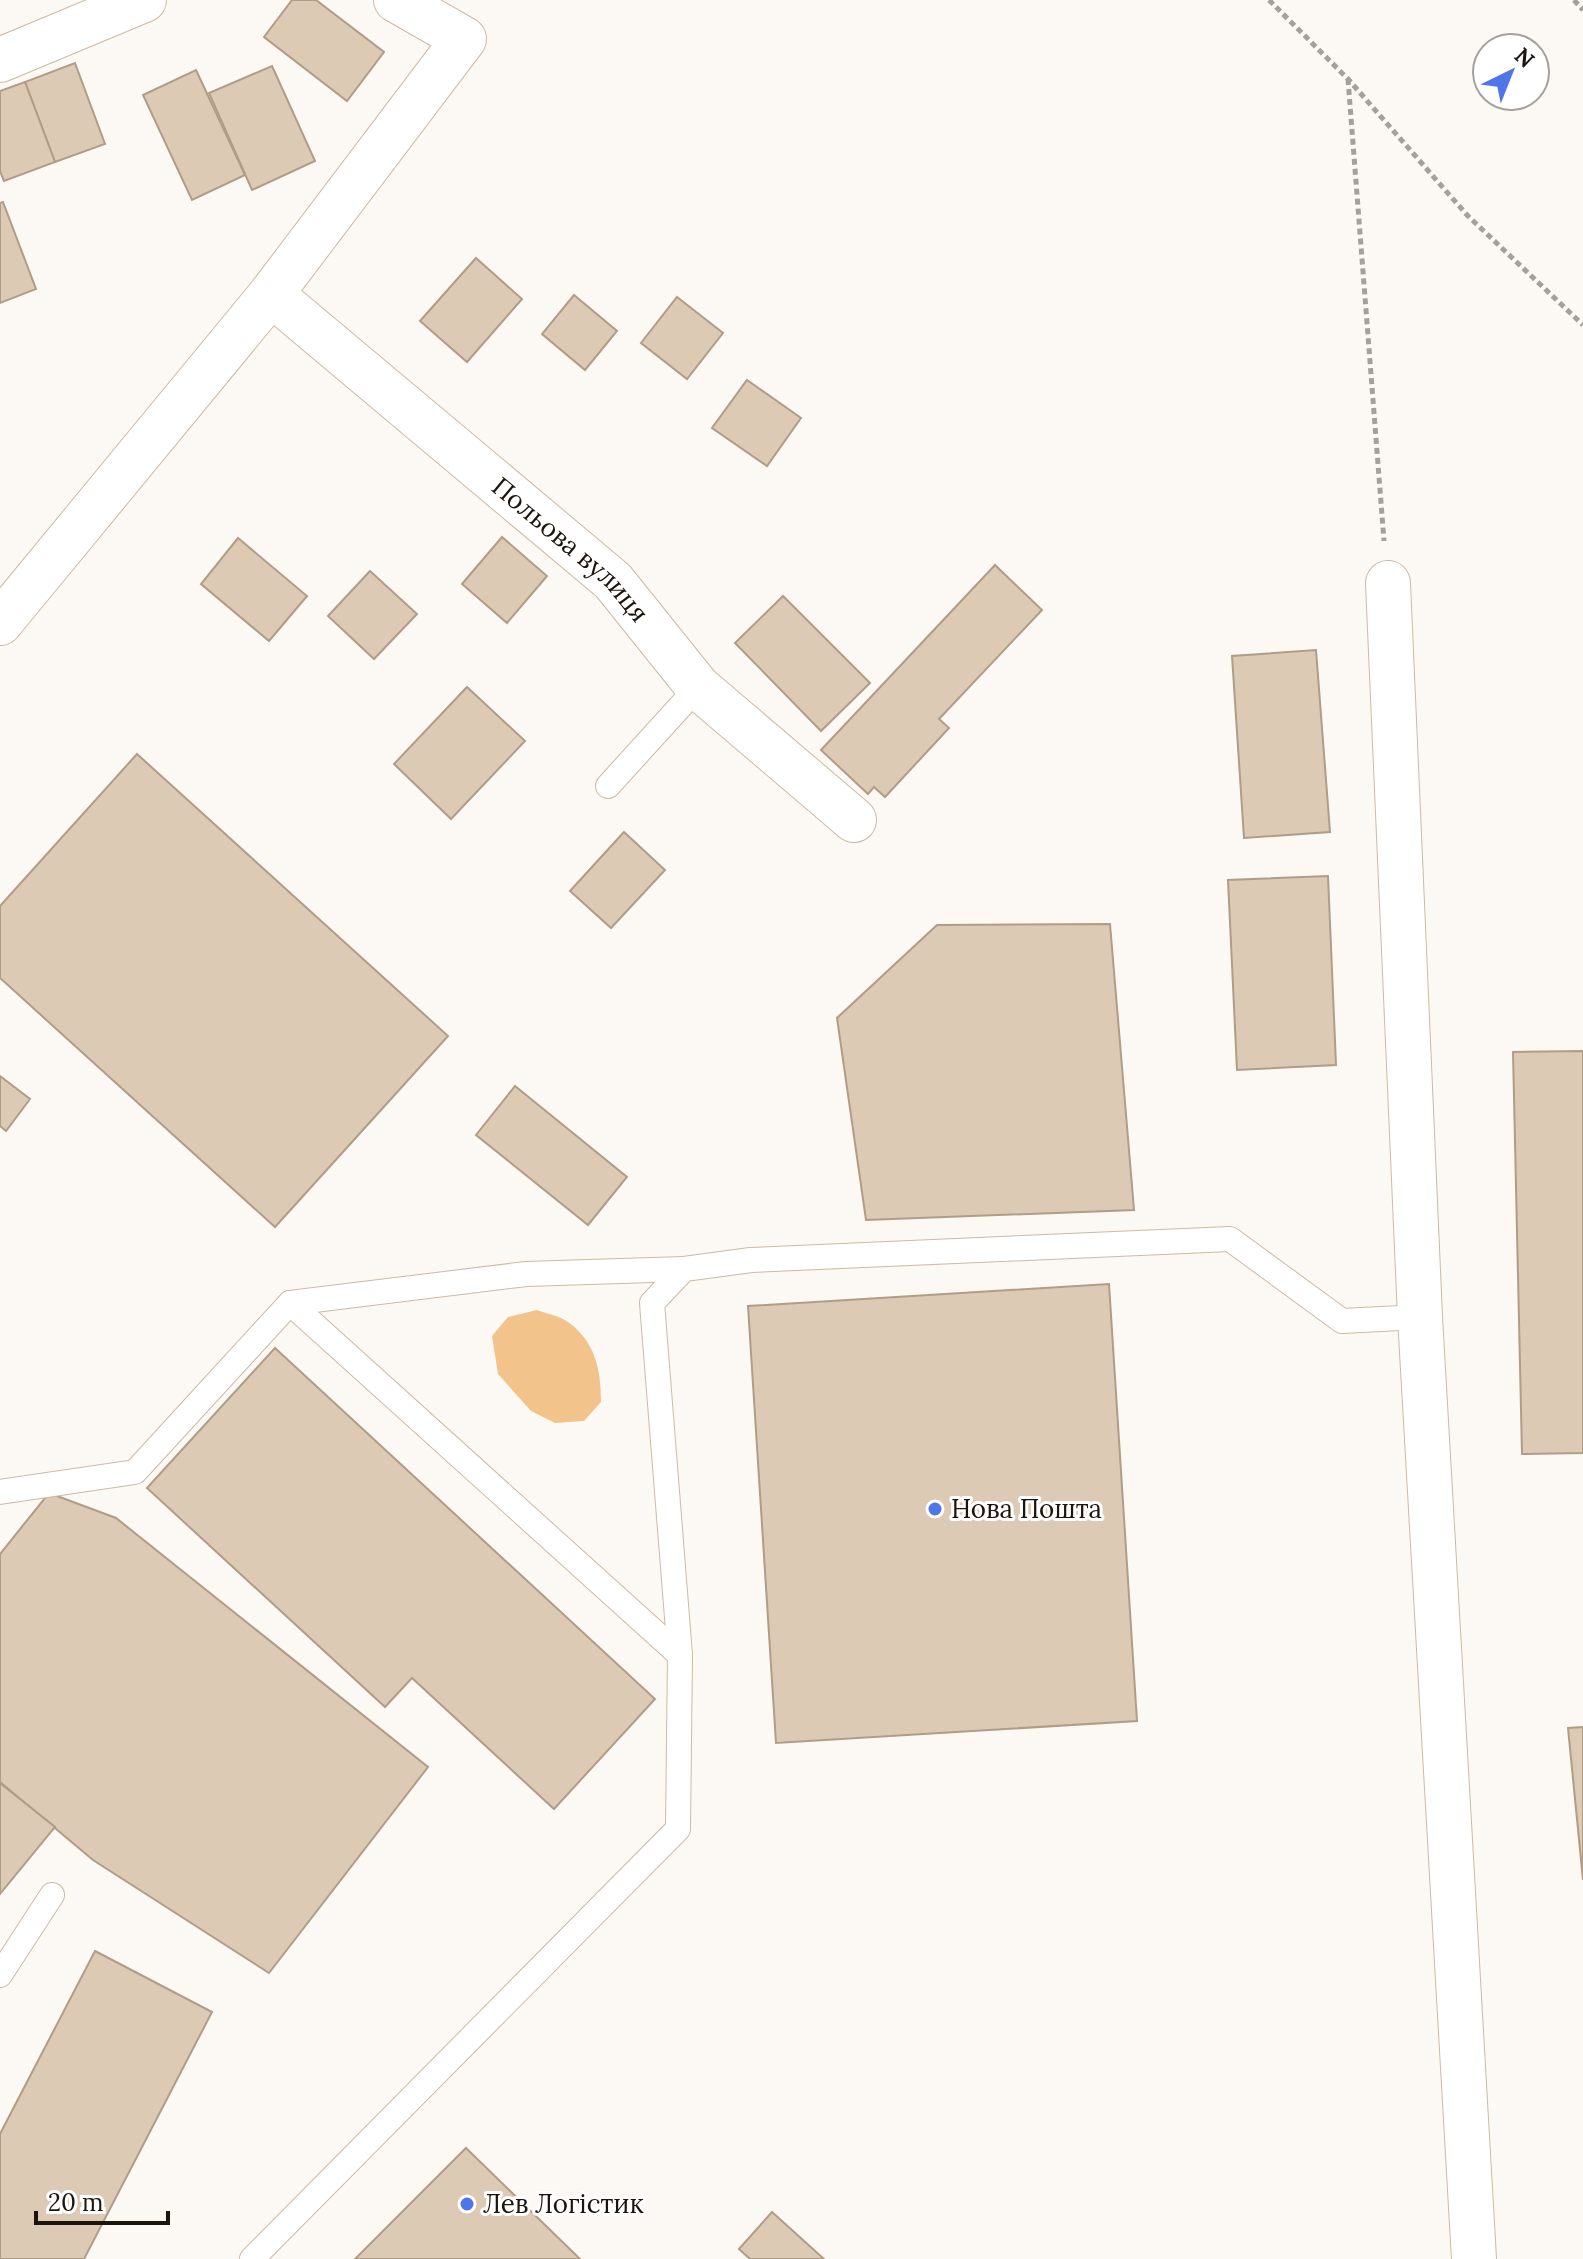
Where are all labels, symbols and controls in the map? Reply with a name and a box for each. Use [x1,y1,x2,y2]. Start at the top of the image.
north arrow [1471,32,1551,112]
text: N [1509,41,1540,73]
street label: Польова вулиця [485,470,656,629]
place label: Нова Пошта [951,1492,1102,1525]
marker: Нова Пошта [926,1500,944,1518]
scale bar [36,2175,168,2225]
text: 20 m [48,2187,104,2218]
place label: Лев Логістик [483,2187,644,2220]
marker: Лев Логістик [458,2195,476,2213]

